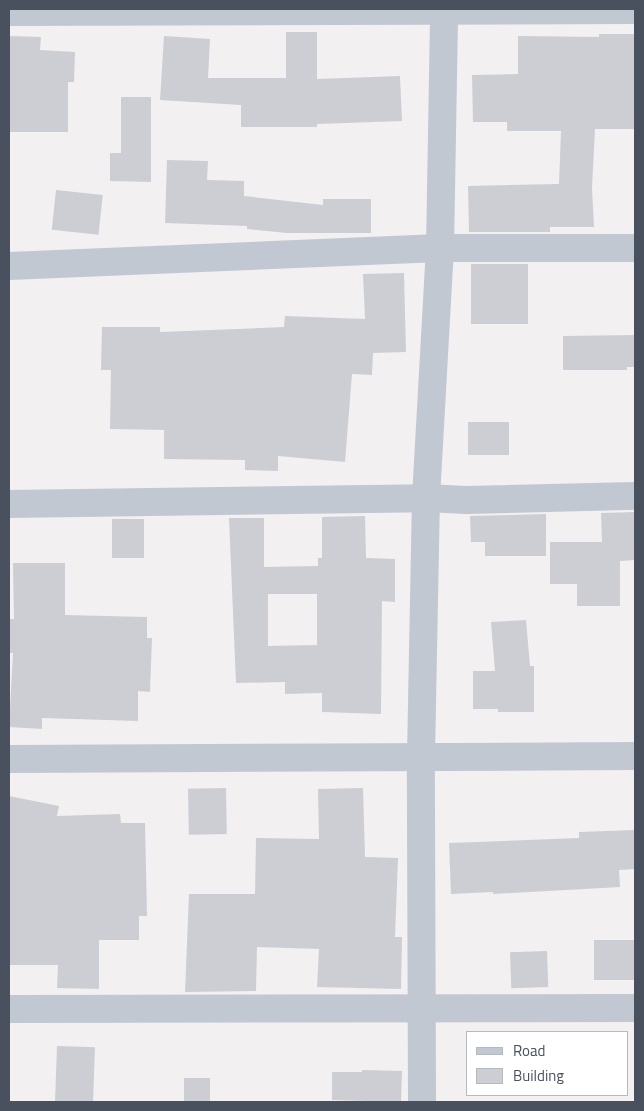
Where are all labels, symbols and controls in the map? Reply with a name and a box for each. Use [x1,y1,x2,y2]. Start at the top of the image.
legend [467,1031,629,1096]
text: Road [513,1039,545,1062]
text: Building [513,1064,564,1087]

